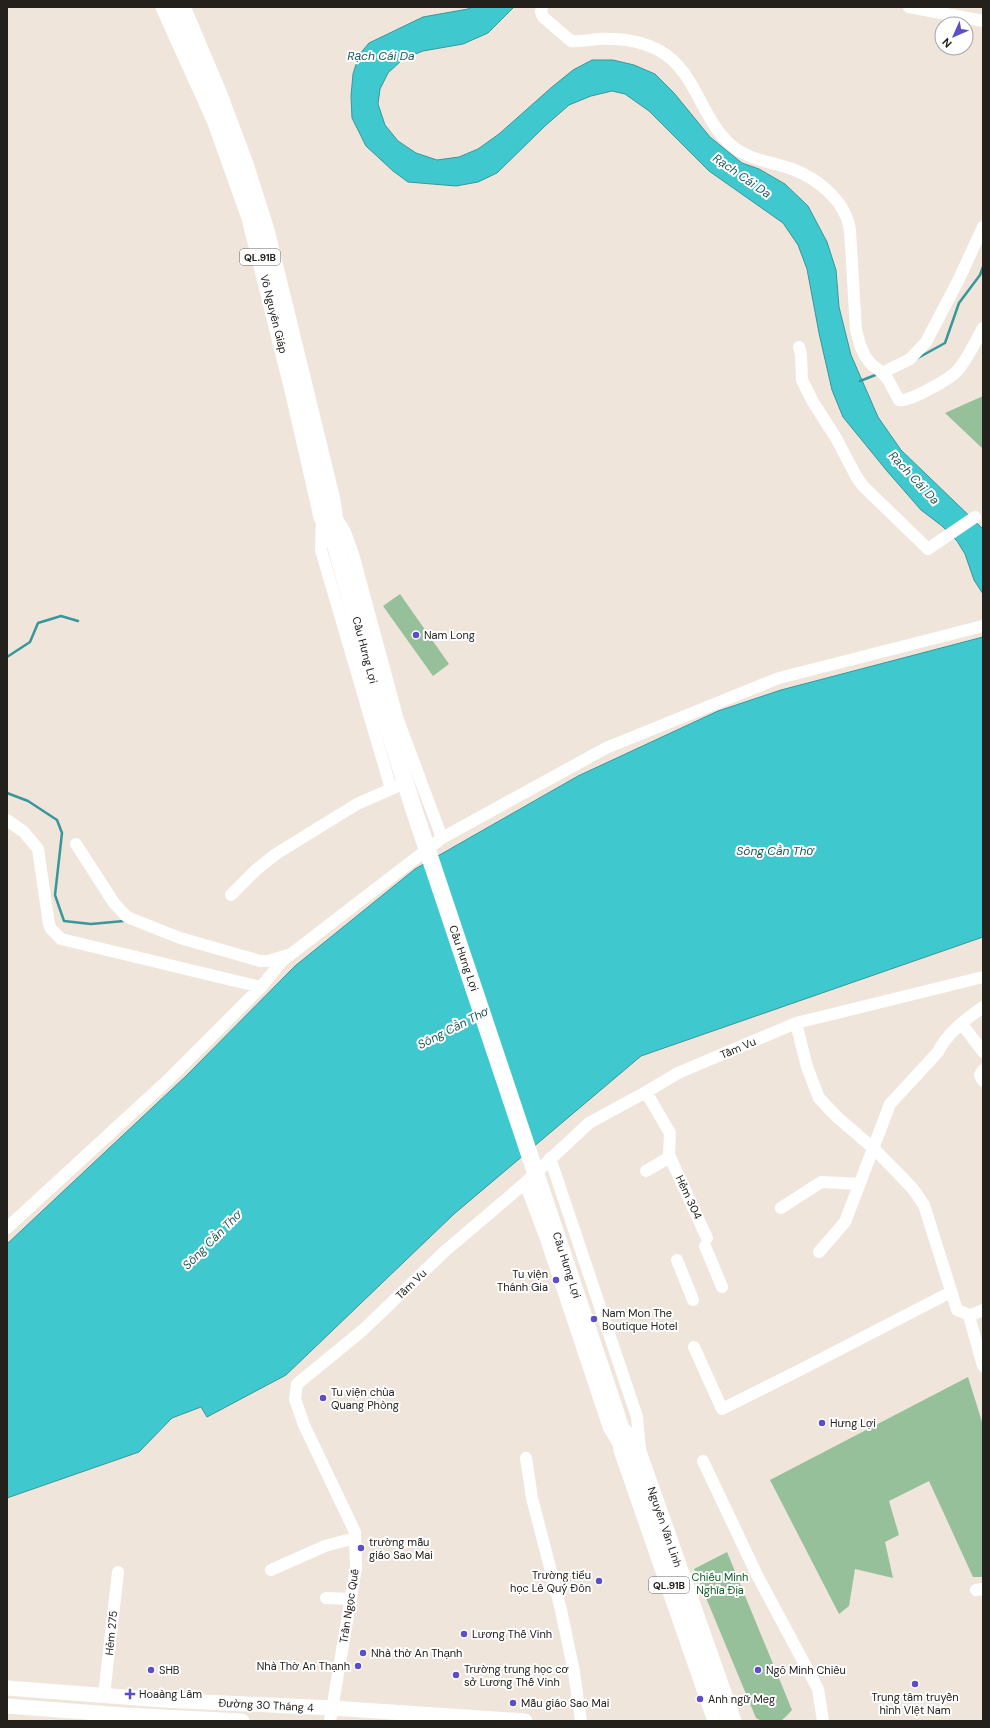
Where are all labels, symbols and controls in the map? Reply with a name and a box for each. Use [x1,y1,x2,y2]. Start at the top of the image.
north arrow [934,16,974,56]
text: N [939,35,955,51]
water label: Rạch Cái Da [347,48,415,64]
water label: Rạch Cái Da [710,150,775,202]
road number: QL.91B [240,249,280,265]
street label: Võ Nguyên Giáp [257,273,291,355]
water label: Rạch Cái Da [885,448,943,508]
street label: Cầu Hưng Lợi [349,615,381,685]
place label: Nam Long [424,628,475,642]
marker: Nam Long [411,630,421,640]
water label: Sông Cần Thơ [736,843,815,859]
street label: Cầu Hưng Lợi [446,923,482,993]
water label: Sông Cần Thơ [415,1002,493,1053]
street label: Tầm Vu [718,1034,758,1062]
street label: Hẻm 304 [673,1173,705,1222]
water label: Sông Cần Thơ [179,1206,246,1273]
street label: Cầu Hưng Lợi [550,1230,584,1300]
street label: Tầm Vu [393,1266,429,1302]
place label: Tu viện Thánh Gia [497,1267,548,1294]
marker: Tu viện Thánh Gia [551,1275,561,1285]
place label: Nam Mon The Boutique Hotel [602,1306,677,1333]
marker: Nam Mon The Boutique Hotel [589,1314,599,1324]
place label: Tu viện chùa Quang Phòng [331,1385,399,1412]
marker: Tu viện chùa Quang Phòng [318,1393,328,1403]
place label: Hưng Lợi [830,1416,876,1430]
marker: Hưng Lợi [817,1418,827,1428]
street label: Nguyễn Văn Linh [645,1485,685,1569]
place label: trường mẫu giáo Sao Mai [369,1535,433,1562]
marker: trường mẫu giáo Sao Mai [356,1543,366,1553]
street label: Trần Ngọc Quế [336,1568,362,1644]
place label: Trường tiểu học Lê Quý Đôn [510,1568,591,1595]
park label: Chiếu Minh Nghĩa Địa [692,1570,748,1597]
marker: Trường tiểu học Lê Quý Đôn [594,1576,604,1586]
road number: QL.91B [649,1577,689,1593]
street label: Hẻm 275 [102,1610,120,1656]
place label: Lương Thế Vinh [472,1627,552,1641]
marker: Lương Thế Vinh [459,1629,469,1639]
place label: Nhà thờ An Thạnh [371,1646,462,1660]
marker: Nhà thờ An Thạnh [358,1648,368,1658]
place label: Nhà Thờ An Thạnh [257,1659,350,1673]
marker: Nhà Thờ An Thạnh [353,1661,363,1671]
place label: Trường trung học cơ sở Lương Thế Vinh [464,1662,569,1689]
place label: SHB [159,1663,180,1677]
place label: Ngô Minh Chiêu [766,1663,846,1677]
marker: SHB [146,1665,156,1675]
marker: Ngô Minh Chiêu [753,1665,763,1675]
marker: Trường trung học cơ sở Lương Thế Vinh [451,1670,461,1680]
marker: Trung tâm truyền hình VIệt Nam [910,1679,920,1689]
place label: Hoaàng Lâm [139,1687,202,1701]
marker: Hoaàng Lâm [124,1688,136,1700]
place label: Trung tâm truyền hình VIệt Nam [871,1690,959,1717]
place label: Anh ngữ Meg [708,1692,775,1706]
marker: Anh ngữ Meg [695,1694,705,1704]
street label: Đường 30 Tháng 4 [218,1696,314,1714]
place label: Mẫu giáo Sao Mai [521,1696,609,1710]
marker: Mẫu giáo Sao Mai [508,1698,518,1708]

